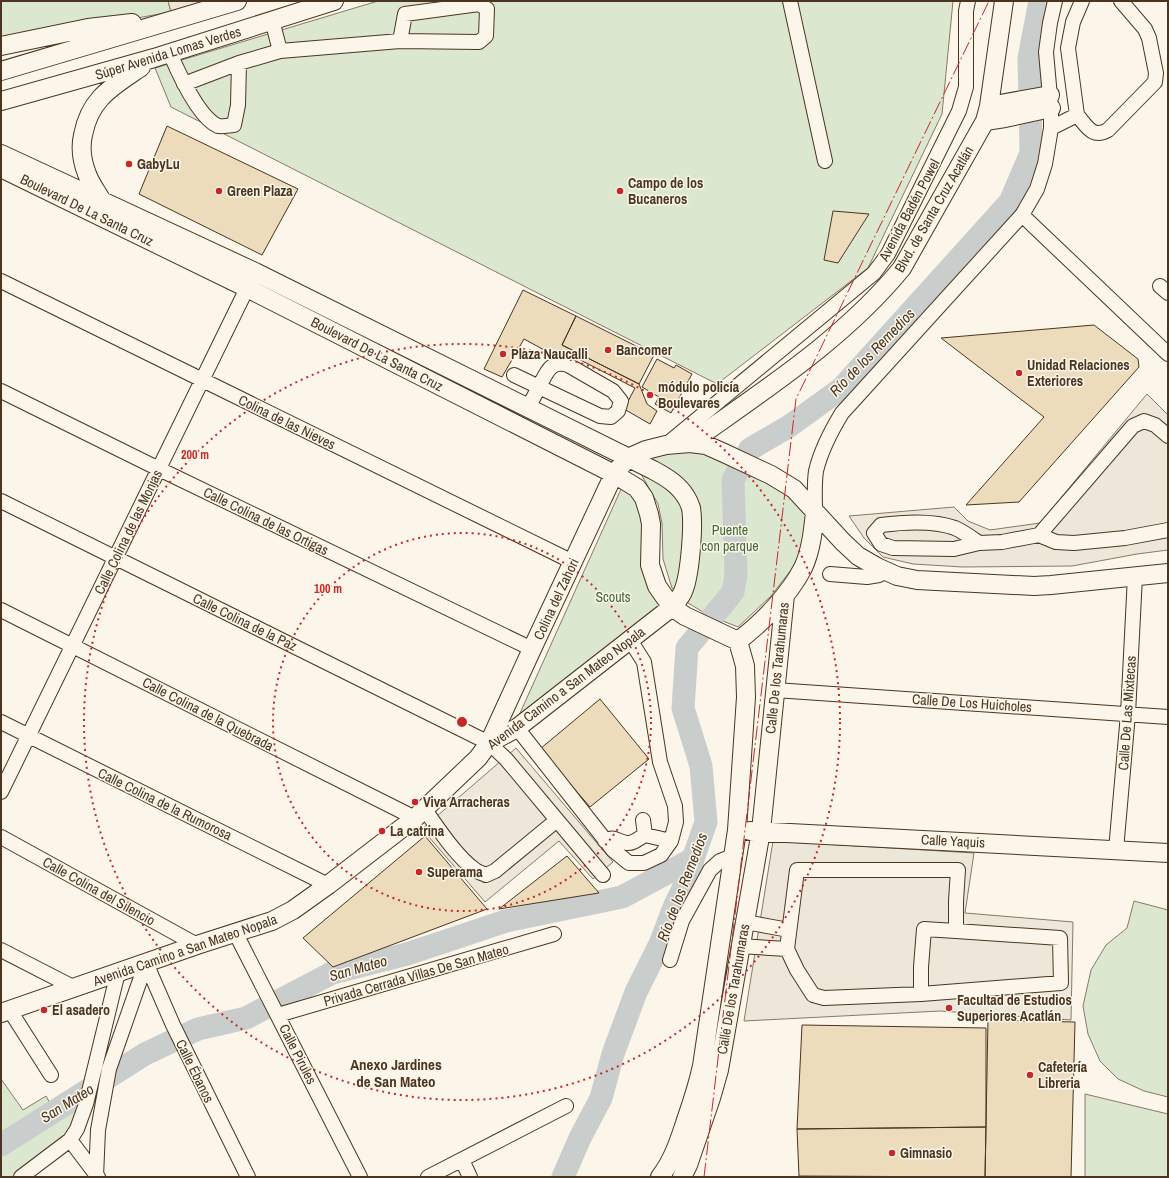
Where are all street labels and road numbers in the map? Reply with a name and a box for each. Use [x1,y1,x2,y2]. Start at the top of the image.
street label: Súper Avenida Lomas Verdes [93,22,243,84]
street label: Blvd. de Santa Cruz Acatlán [890,143,978,275]
street label: Avenida Badén Powel [874,156,943,265]
street label: Boulevard De La Santa Cruz [17,170,157,250]
street label: Boulevard De La Santa Cruz [308,313,446,395]
street label: Colina de las Nieves [235,391,339,453]
street label: Calle Colina de las Monjas [90,466,166,597]
street label: Calle Colina de las Ortigas [200,483,332,559]
street label: Colina del Zahori [529,555,583,643]
street label: Calle Colina de la Paz [190,589,300,655]
street label: Calle De los Tarahumaras [761,601,793,735]
street label: Avenida Camino a San Mateo Nopala [483,622,649,754]
street label: Calle De Las Mixtecas [1114,655,1140,771]
street label: Calle Colina de la Quebrada [139,673,277,755]
street label: Calle De Los Huicholes [912,690,1033,716]
street label: Calle Colina de la Rumorosa [95,764,235,845]
street label: Calle Yaquis [921,830,986,852]
street label: Calle Colina del Silencio [40,853,158,929]
street label: Avenida Camino a San Mateo Nopala [90,910,280,990]
street label: Calle De los Tarahumaras [713,922,753,1056]
street label: Privada Cerrada Villas De San Mateo [321,940,511,1010]
street label: Calle Pirules [275,1021,321,1087]
street label: Calle Ébanos [172,1036,218,1106]

